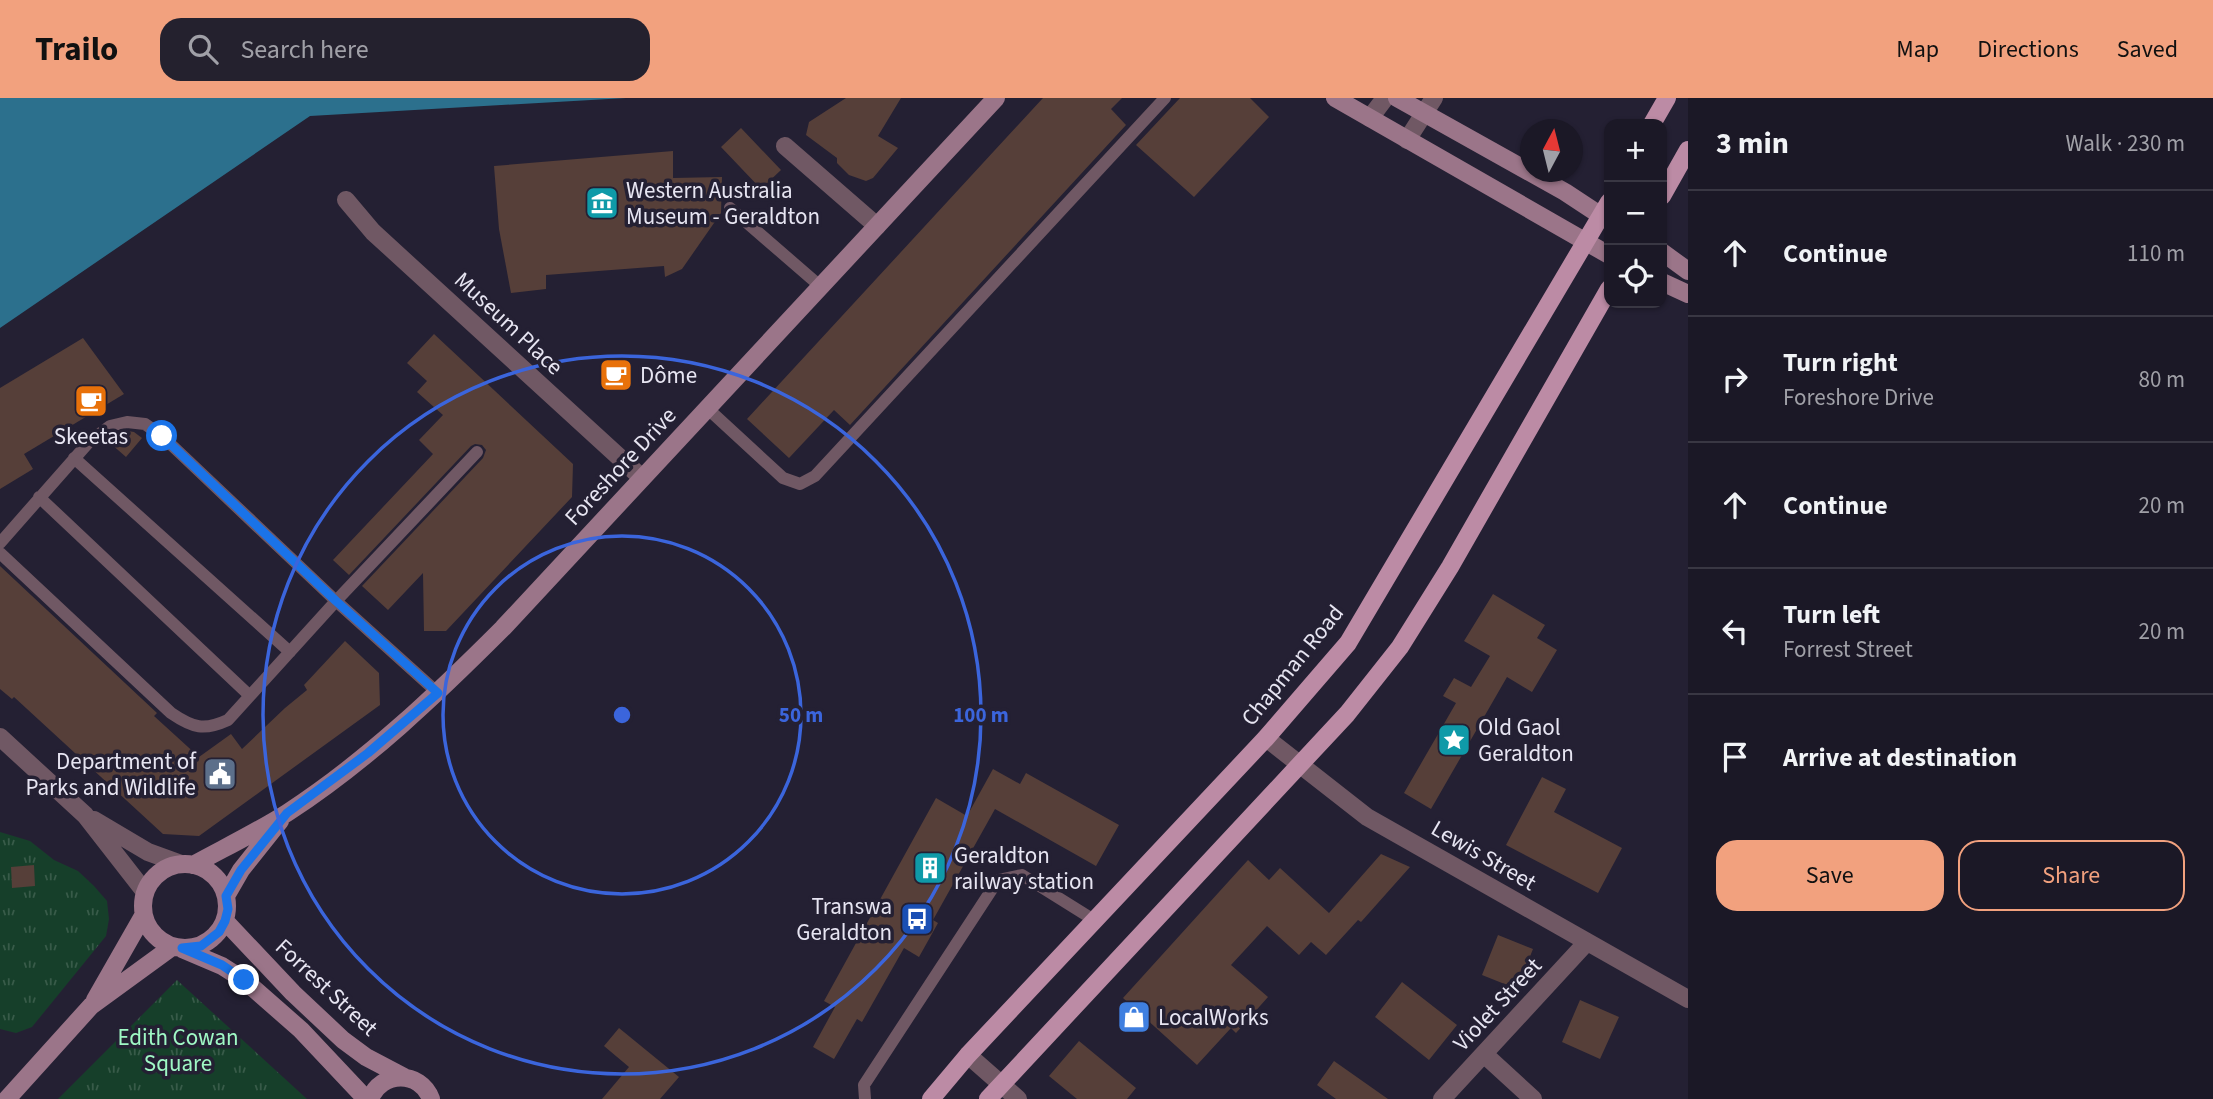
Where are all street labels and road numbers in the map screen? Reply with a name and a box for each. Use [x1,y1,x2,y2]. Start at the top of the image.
street label: Museum Place [447,264,571,383]
street label: Foreshore Drive [557,400,684,533]
street label: Chapman Road [1233,598,1352,733]
street label: Lewis Street [1425,812,1543,899]
street label: Forrest Street [268,931,386,1044]
street label: Violet Street [1445,950,1549,1058]

